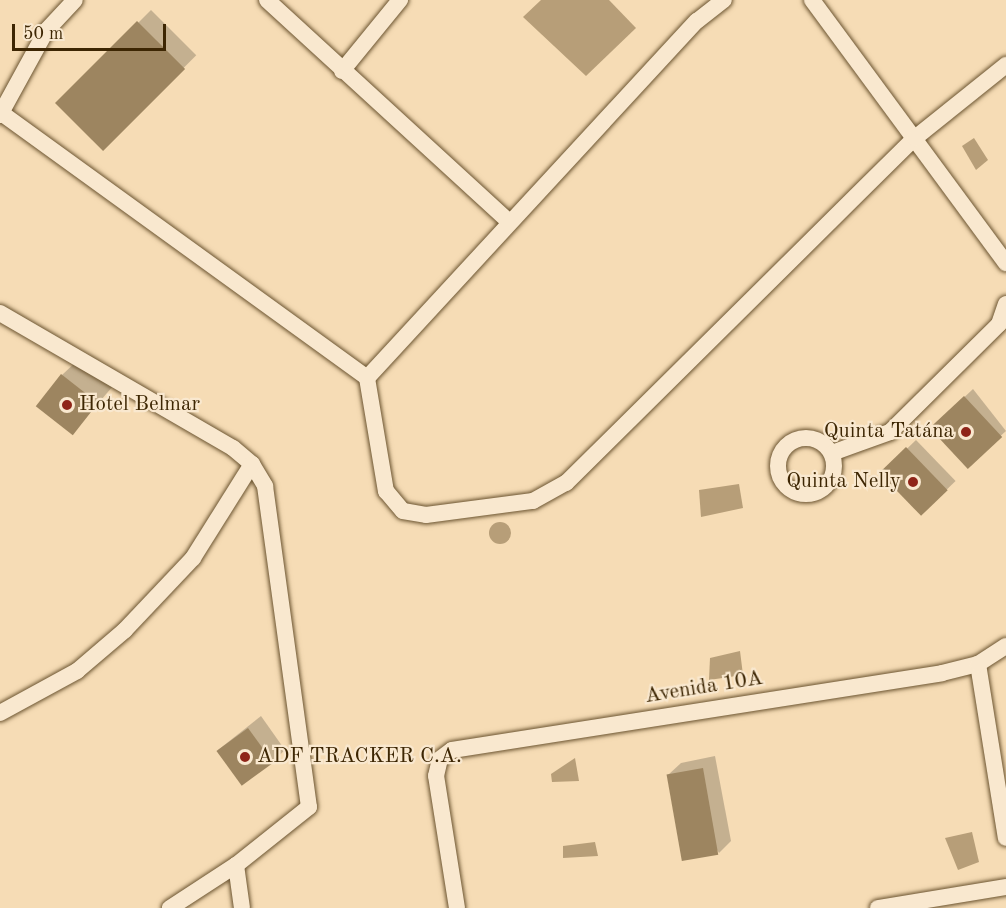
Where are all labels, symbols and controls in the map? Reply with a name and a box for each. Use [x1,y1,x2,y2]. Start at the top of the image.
scale bar [15,12,170,50]
text: 50 m [23,25,63,43]
place label: Hotel Belmar [79,392,200,418]
marker: Hotel Belmar [60,398,74,412]
place label: Quinta Tatána [824,419,954,445]
marker: Quinta Tatána [959,425,973,439]
place label: Quinta Nelly [786,469,901,495]
marker: Quinta Nelly [906,475,920,489]
street label: Avenida 10A [643,666,765,710]
place label: ADF TRACKER C.A. [257,744,462,770]
marker: ADF TRACKER C.A. [238,750,252,764]

